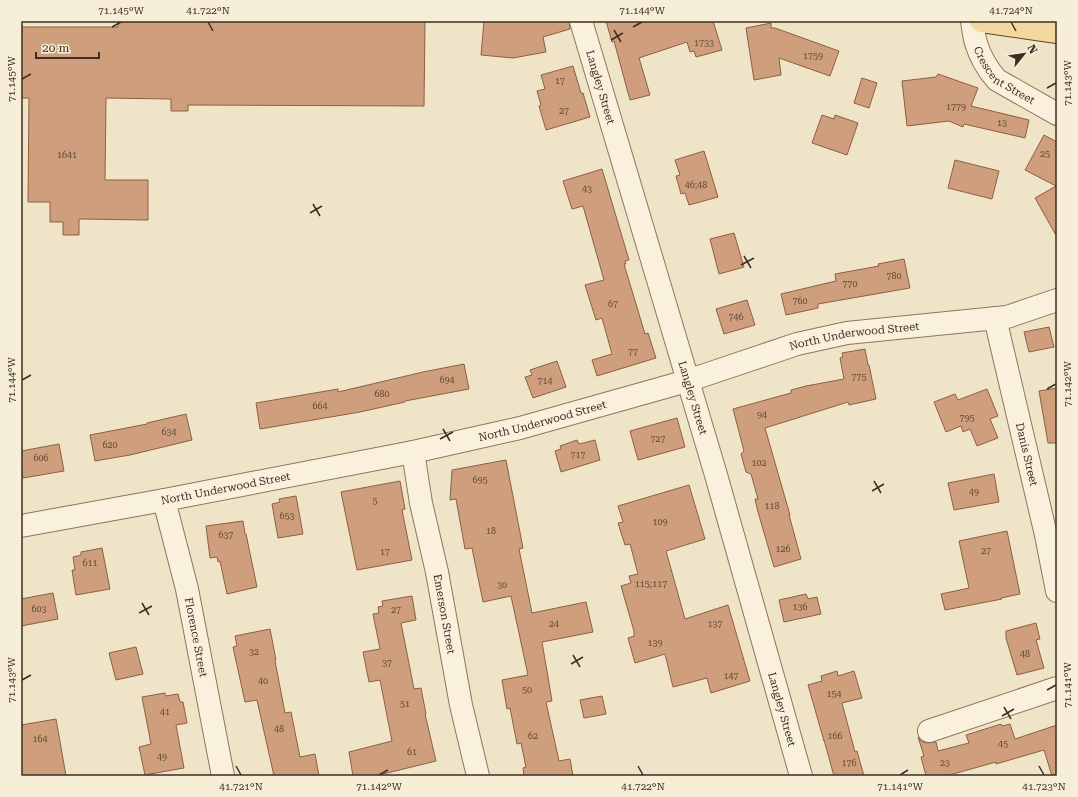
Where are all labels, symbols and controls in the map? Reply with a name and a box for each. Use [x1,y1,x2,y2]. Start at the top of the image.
text: 71.145°W [98,5,145,16]
text: 41.722°N [186,5,230,16]
text: 71.144°W [619,5,666,16]
text: 41.724°N [989,5,1033,16]
scale bar [36,34,99,60]
north arrow [1004,34,1044,74]
house number: 1733 [694,38,714,48]
text: 20 m [42,41,69,55]
text: N [1024,42,1040,57]
street label: Crescent Street [971,44,1037,107]
street label: Langley Street [584,49,618,126]
house number: 1759 [803,51,823,61]
text: 71.145°W [6,55,17,102]
text: 71.143°W [1062,59,1073,106]
house number: 17 [555,76,565,86]
house number: 1779 [946,102,966,112]
house number: 27 [559,106,569,116]
house number: 13 [997,118,1007,128]
house number: 25 [1040,149,1050,159]
house number: 1641 [57,150,77,160]
house number: 46;48 [685,180,707,190]
house number: 43 [582,184,592,194]
house number: 780 [886,271,902,281]
house number: 770 [842,279,858,289]
house number: 760 [792,296,808,306]
house number: 67 [608,299,618,309]
house number: 746 [728,312,744,322]
street label: North Underwood Street [787,319,920,353]
house number: 77 [628,347,638,357]
text: 71.144°W [6,356,17,403]
street label: Langley Street [676,359,710,436]
text: 71.142°W [1062,360,1073,407]
house number: 775 [851,372,867,382]
house number: 694 [439,375,455,385]
house number: 714 [537,376,553,386]
house number: 680 [374,389,390,399]
street label: North Underwood Street [477,398,608,444]
house number: 664 [312,401,328,411]
house number: 94 [757,410,767,420]
house number: 795 [959,413,975,423]
street label: Danis Street [1013,421,1041,487]
house number: 634 [161,427,177,437]
house number: 727 [650,434,666,444]
house number: 620 [102,440,118,450]
house number: 717 [570,450,586,460]
house number: 606 [33,453,49,463]
house number: 102 [751,458,767,468]
street label: North Underwood Street [160,469,291,507]
house number: 695 [472,475,488,485]
house number: 49 [969,487,979,497]
house number: 5 [372,496,378,506]
house number: 118 [764,501,780,511]
house number: 653 [279,511,295,521]
house number: 109 [652,517,668,527]
house number: 18 [486,526,496,536]
house number: 637 [218,530,234,540]
house number: 126 [775,544,791,554]
house number: 27 [981,546,991,556]
house number: 17 [380,547,390,557]
house number: 611 [82,558,98,568]
street label: Emerson Street [431,573,458,655]
house number: 115;117 [635,579,667,589]
house number: 30 [497,580,507,590]
street label: Florence Street [182,596,210,678]
house number: 136 [792,602,808,612]
house number: 603 [31,604,47,614]
house number: 27 [391,605,401,615]
house number: 24 [549,619,559,629]
house number: 137 [707,619,723,629]
house number: 139 [647,638,663,648]
house number: 32 [249,647,259,657]
house number: 48 [1020,649,1030,659]
text: 71.143°W [6,656,17,703]
house number: 37 [382,658,392,668]
text: 71.141°W [1062,661,1073,708]
house number: 147 [723,671,739,681]
street label: Langley Street [765,671,799,748]
house number: 40 [258,676,268,686]
house number: 50 [522,685,532,695]
house number: 154 [826,689,842,699]
house number: 51 [400,699,410,709]
house number: 41 [160,707,170,717]
house number: 48 [274,724,284,734]
house number: 62 [528,731,538,741]
house number: 166 [827,731,843,741]
house number: 164 [32,734,48,744]
house number: 45 [998,739,1008,749]
house number: 61 [407,747,417,757]
house number: 49 [157,752,167,762]
house number: 176 [841,758,857,768]
house number: 23 [940,758,950,768]
text: 41.721°N [219,781,263,792]
text: 71.142°W [356,781,403,792]
text: 41.722°N [621,781,665,792]
text: 71.141°W [877,781,924,792]
text: 41.723°N [1022,781,1066,792]

